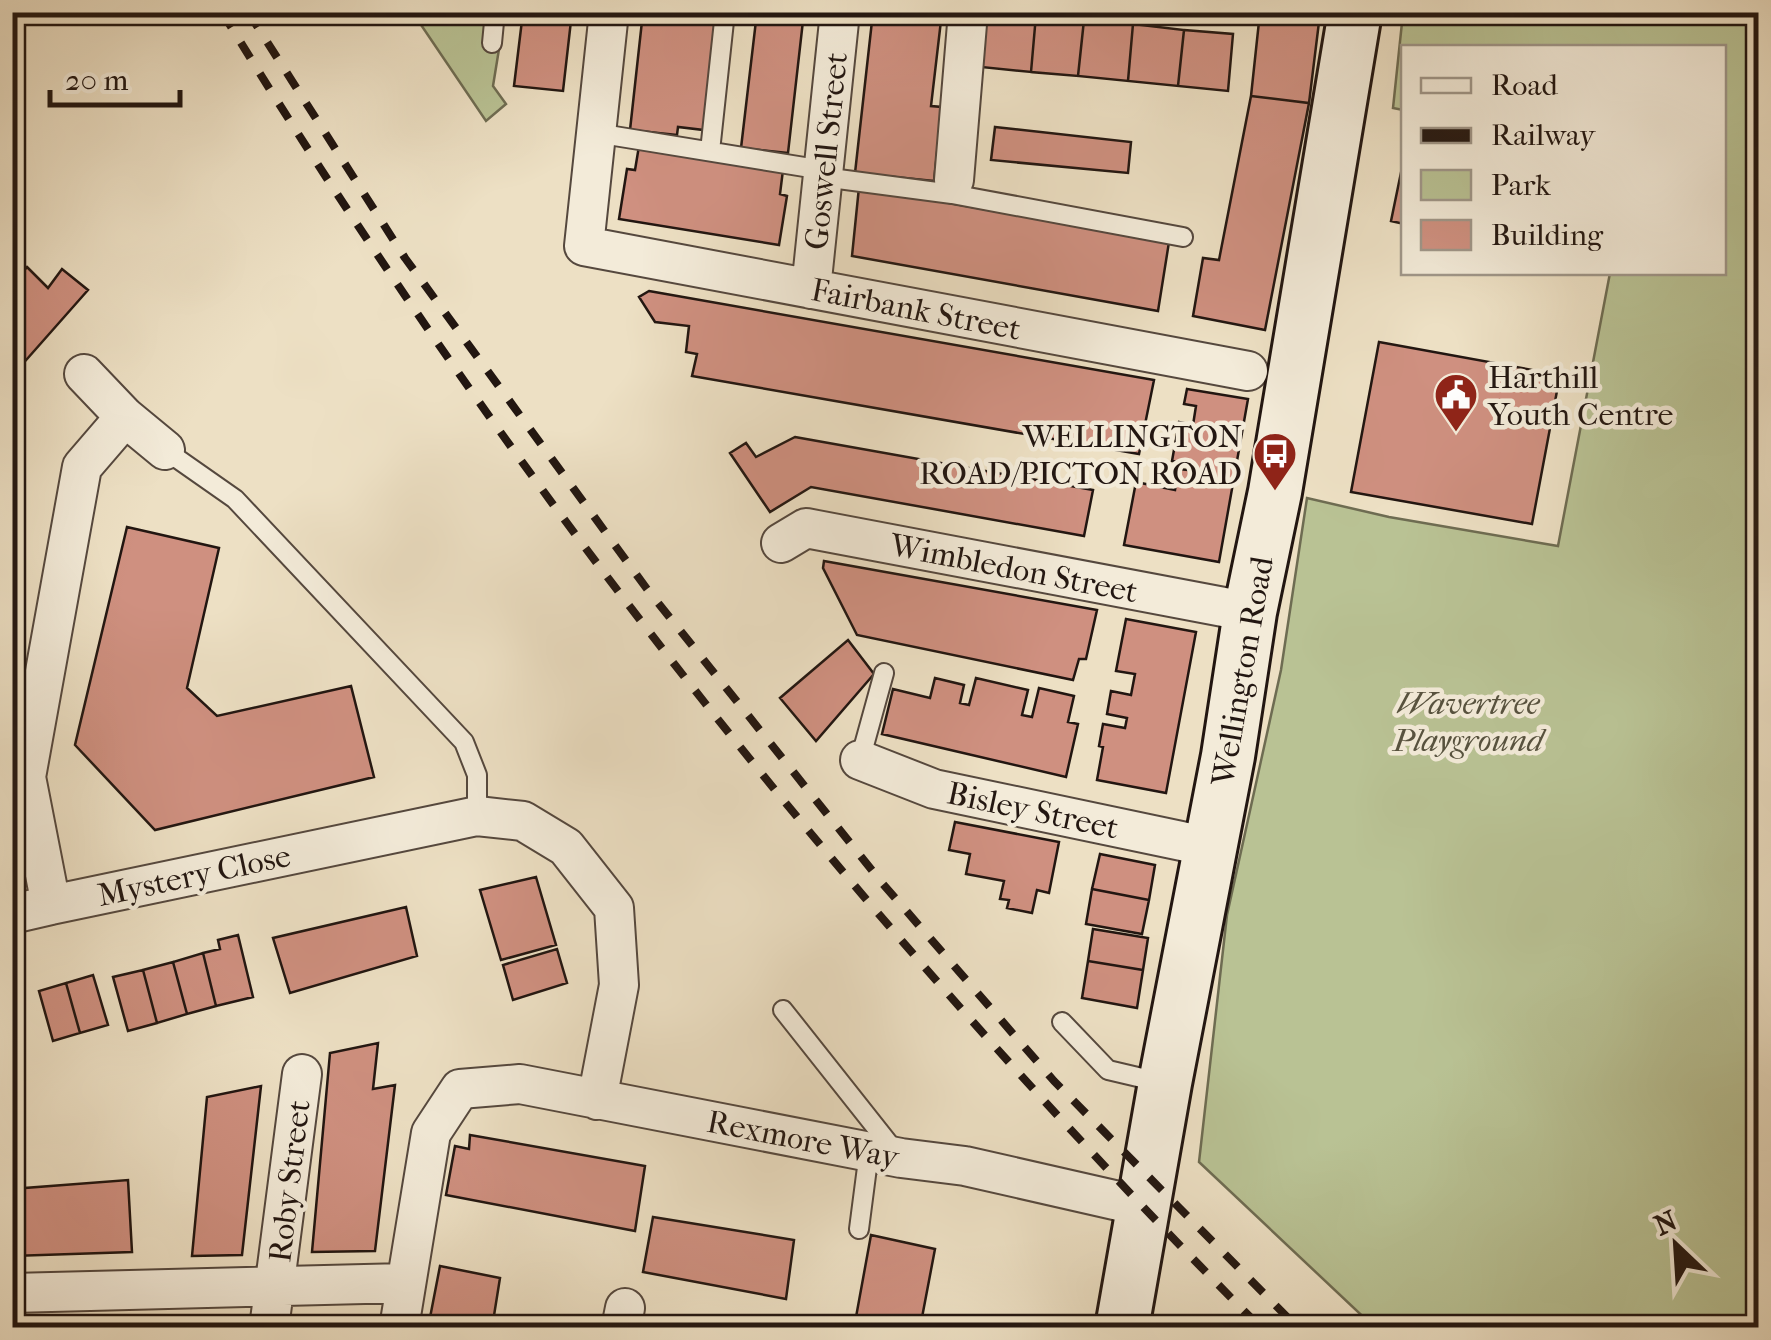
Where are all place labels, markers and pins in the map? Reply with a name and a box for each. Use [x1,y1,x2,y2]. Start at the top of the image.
place label: Harthill Youth Centre [1487,359,1674,433]
public building icon: Harthill Youth Centre [1433,372,1479,433]
place label: WELLINGTON ROAD/PICTON ROAD [919,418,1242,492]
bus stop icon: WELLINGTON ROAD/PICTON ROAD [1252,431,1298,492]

